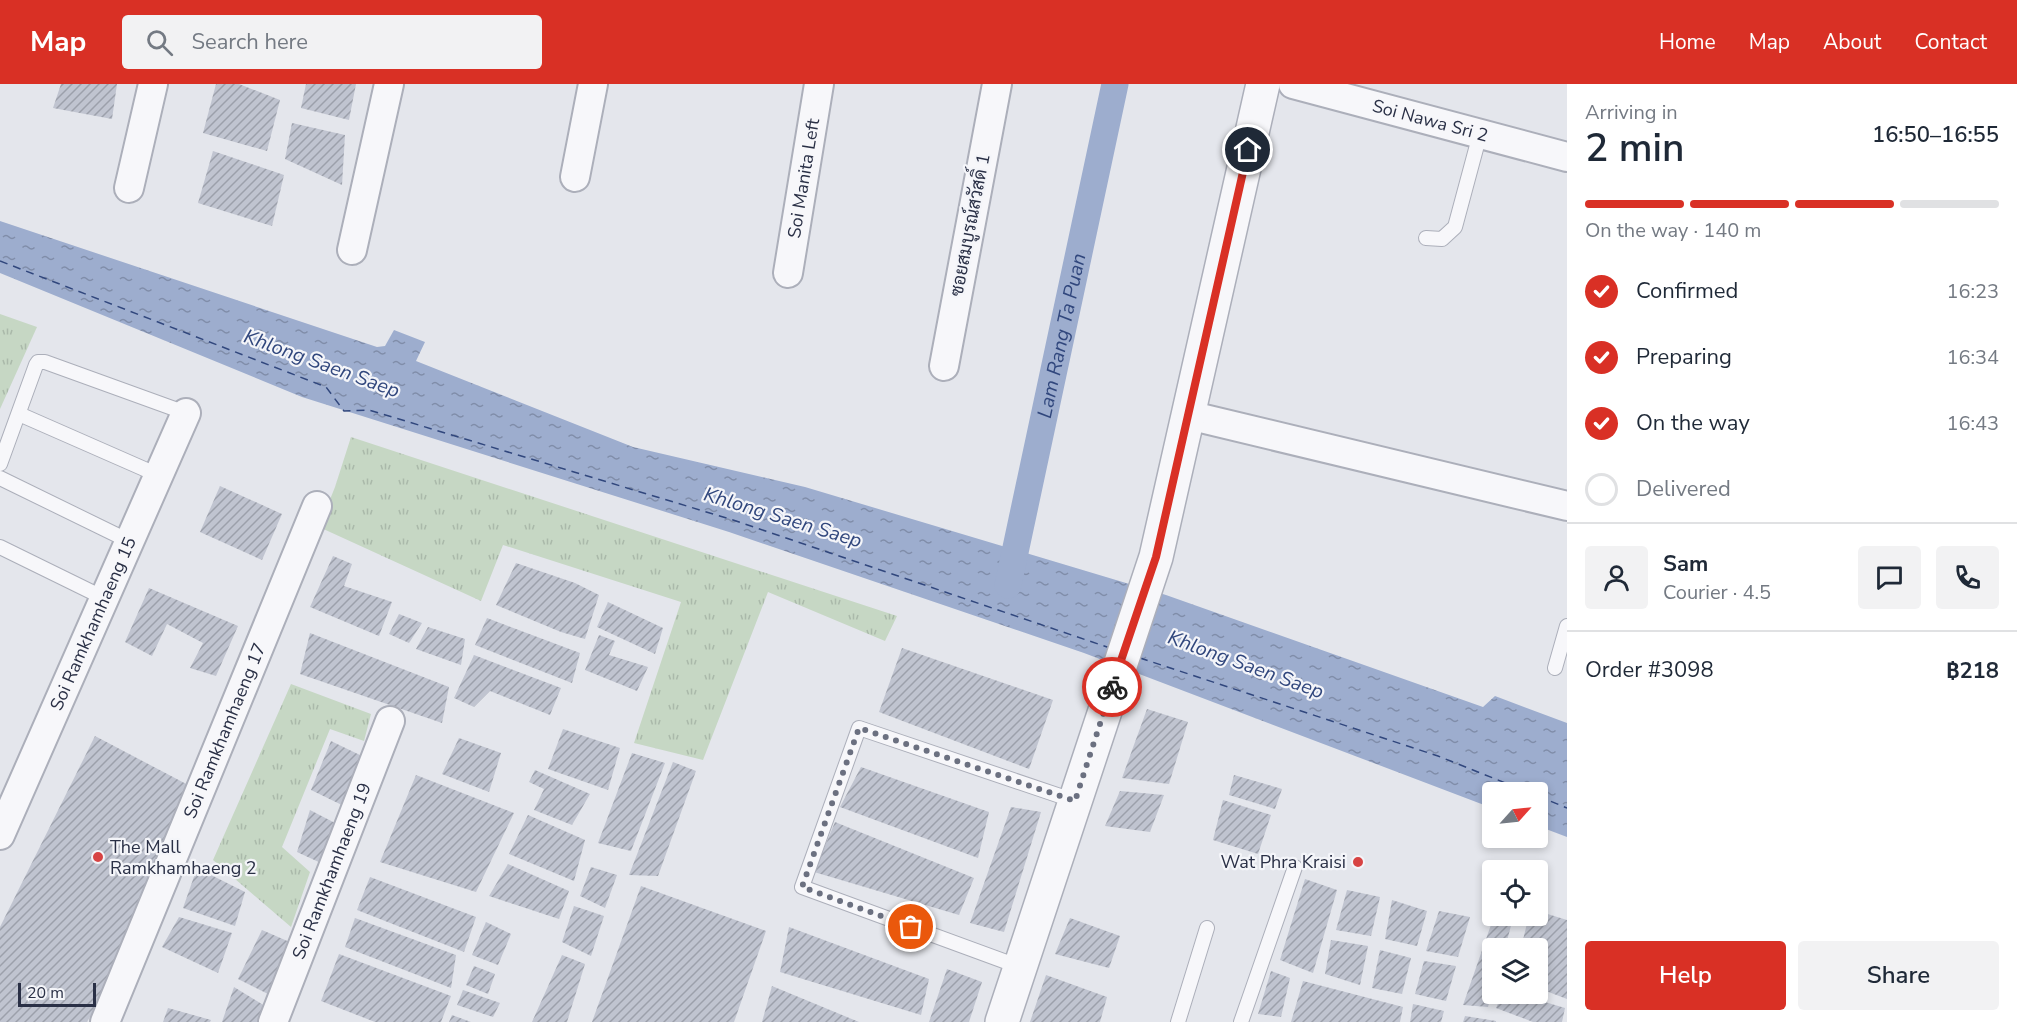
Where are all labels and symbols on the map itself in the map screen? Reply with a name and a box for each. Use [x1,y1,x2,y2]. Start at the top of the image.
street label: Soi Nawa Sri 2 [1370,94,1491,147]
street label: Soi Manita Left [782,116,825,240]
pin [1222,124,1273,175]
street label: ซอยสมบูรณ์สวัสดิ์ 1 [940,151,997,299]
water label: Lam Rang Ta Puan [1031,251,1092,421]
water label: Khlong Saen Saep [240,323,404,404]
water label: Khlong Saen Saep [700,481,865,554]
street label: Soi Ramkhamhaeng 15 [44,533,142,714]
water label: Khlong Saen Saep [1164,624,1328,705]
street label: Soi Ramkhamhaeng 17 [178,639,271,822]
courier [1082,657,1142,717]
street label: Soi Ramkhamhaeng 19 [287,779,377,963]
north arrow [1482,782,1548,848]
place label: The Mall Ramkhamhaeng 2 [110,835,257,880]
marker: The Mall Ramkhamhaeng 2 [91,850,105,864]
place label: Wat Phra Kraisi [1220,850,1346,874]
marker: Wat Phra Kraisi [1351,855,1365,869]
pin [885,901,936,952]
scale bar [18,980,96,1008]

